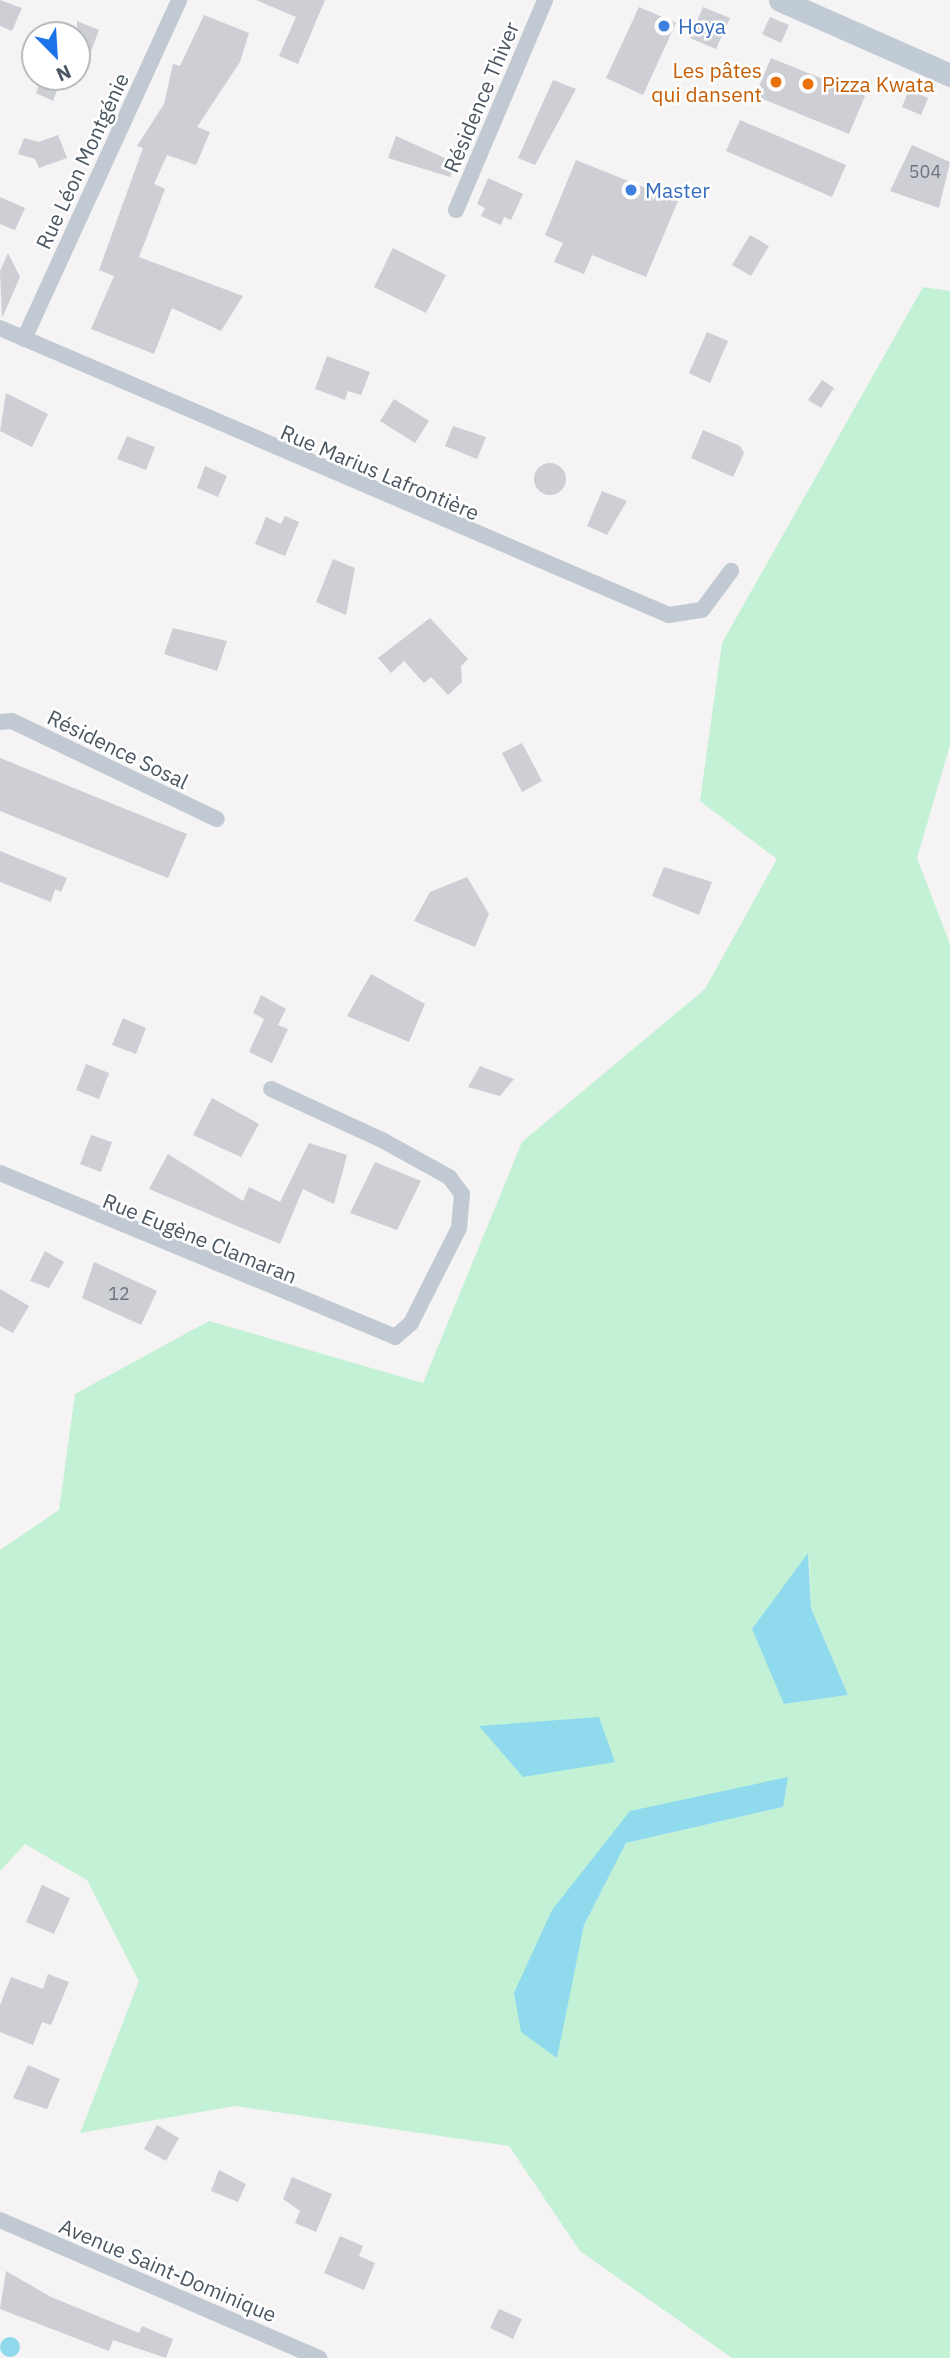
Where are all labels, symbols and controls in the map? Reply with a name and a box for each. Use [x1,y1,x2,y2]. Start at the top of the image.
place label: Hoya [678,13,726,39]
street label: Résidence Thiver [438,18,524,176]
marker: Hoya [656,18,672,34]
north arrow [21,21,91,91]
place label: Les pâtes qui dansent [651,57,762,107]
text: N [53,60,75,87]
street label: Rue Léon Montgénie [30,69,134,253]
place label: Pizza Kwata [822,71,934,97]
marker: Les pâtes qui dansent [768,74,784,90]
marker: Pizza Kwata [800,76,816,92]
house number: 504 [909,161,941,183]
place label: Master [645,177,710,203]
marker: Master [623,182,639,198]
street label: Rue Marius Lafrontière [277,419,483,525]
street label: Résidence Sosal [43,704,193,794]
street label: Rue Eugène Clamaran [99,1188,301,1288]
house number: 12 [108,1283,130,1305]
street label: Avenue Saint-Dominique [56,2213,280,2327]

